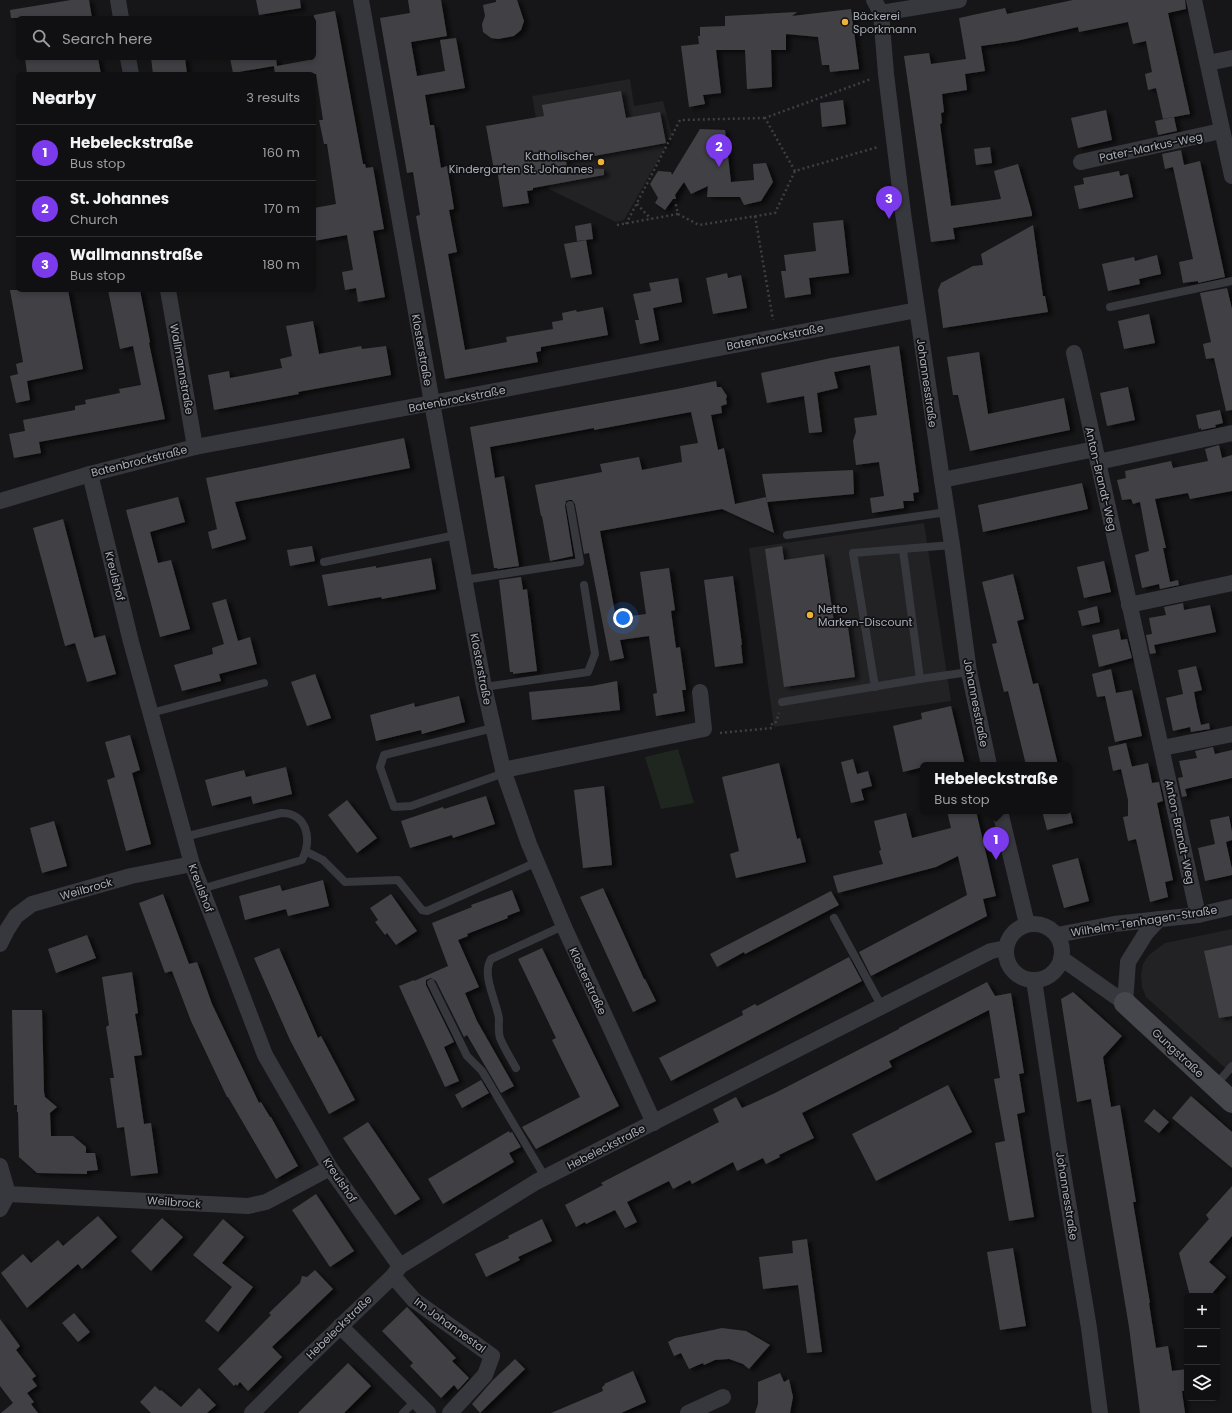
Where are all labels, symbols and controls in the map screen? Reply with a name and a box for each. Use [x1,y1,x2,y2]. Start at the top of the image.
place label: Bäckerei Sporkmann [853,8,917,37]
search box [16,16,316,60]
marker: Bäckerei Sporkmann [840,17,850,27]
icon: search [30,27,52,49]
text: Search here [62,28,152,49]
text: Nearby [32,86,96,110]
text: 3 results [246,88,300,107]
street label: Pater-Markus-Weg [1098,128,1204,166]
text: Hebeleckstraße [70,132,193,153]
pin: 2 [706,134,732,167]
text: 1 [43,143,47,162]
text: 160 m [263,143,300,162]
place label: Katholischer Kindergarten St. Johannes [449,148,593,177]
text: Bus stop [70,154,125,173]
marker: Katholischer Kindergarten St. Johannes [596,157,606,167]
pin: 3 [876,186,902,219]
text: St. Johannes [70,188,169,209]
text: 2 [41,199,49,218]
text: 170 m [264,199,300,218]
text: Church [70,210,118,229]
text: Wallmannstraße [70,244,203,265]
text: 3 [41,255,49,274]
text: 180 m [263,255,300,274]
text: Bus stop [70,266,125,285]
street label: Klosterstraße [408,313,436,387]
street label: Batenbrockstraße [725,320,825,354]
street label: Wallmannstraße [166,322,198,416]
street label: Johannesstraße [913,338,941,429]
street label: Batenbrockstraße [407,382,507,416]
street label: Anton-Brandt-Weg [1081,425,1121,533]
street label: Batenbrockstraße [89,441,189,481]
street label: Kreulshof [101,549,129,603]
place label: Netto Marken-Discount [818,601,913,630]
your location [613,608,633,628]
marker: Netto Marken-Discount [805,610,815,620]
street label: Klosterstraße [466,632,496,706]
street label: Johannesstraße [960,657,992,749]
popup [920,762,1072,814]
text: Hebeleckstraße [934,768,1058,789]
street label: Anton-Brandt-Weg [1161,778,1199,886]
text: Bus stop [934,790,990,809]
pin: 1 [983,827,1009,860]
street label: Kreulshof [184,861,218,915]
street label: Weilbrock [58,874,114,904]
street label: Wilhelm-Tenhagen-Straße [1070,901,1219,940]
street label: Klosterstraße [565,945,611,1017]
street label: Gungstraße [1149,1025,1208,1081]
street label: Hebeleckstraße [564,1120,648,1174]
street label: Johannesstraße [1052,1151,1082,1242]
street label: Kreulshof [319,1155,361,1206]
street label: Weilbrock [147,1192,202,1212]
street label: Hebeleckstraße [302,1291,376,1363]
map controls [1184,1293,1220,1401]
button: + [1184,1293,1220,1329]
street label: Im Johannestal [411,1294,489,1356]
button: − [1184,1329,1220,1365]
button: layers [1184,1365,1220,1401]

